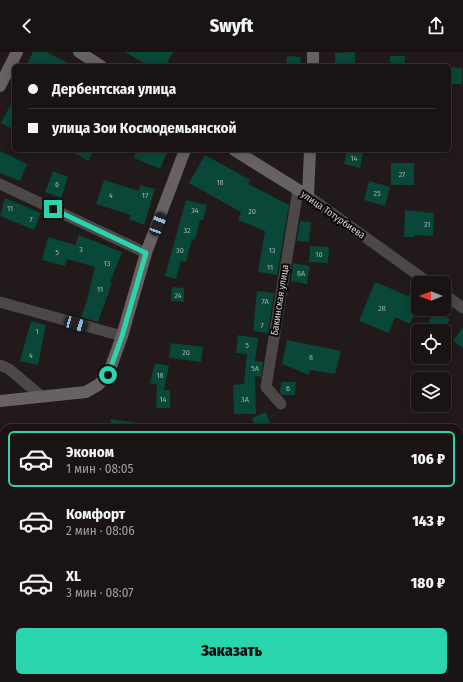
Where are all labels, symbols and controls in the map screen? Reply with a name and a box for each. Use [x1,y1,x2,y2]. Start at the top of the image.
icon: back [16,15,38,37]
text: Swyft [210,15,253,37]
icon: share [425,15,447,37]
text: Дербентская улица [52,80,176,98]
text: улица Зои Космодемьянской [52,119,237,137]
house number: 14 [351,154,358,163]
house number: 27 [399,170,406,179]
house number: 18 [216,178,224,187]
house number: 6 [55,180,59,189]
street label: улица Тотурбиева [299,188,368,242]
house number: 25 [373,189,381,198]
house number: 4 [109,191,113,200]
house number: 17 [142,191,149,200]
route end [44,200,62,218]
house number: 11 [7,204,13,213]
house number: 34 [191,206,199,215]
house number: 20 [248,207,256,216]
car [148,211,168,237]
house number: 7 [29,215,33,224]
house number: 31 [424,220,430,229]
house number: 32 [183,226,191,235]
house number: 3 [79,245,83,254]
house number: 30 [176,246,184,255]
house number: 13 [269,246,276,255]
house number: 5 [55,248,59,257]
house number: 10 [315,250,323,259]
house number: 13 [104,259,111,268]
house number: 11 [267,263,273,272]
street label: Бакинская улица [268,264,292,336]
house number: 8А [297,269,306,278]
north arrow [411,276,451,316]
map controls [411,276,451,412]
house number: 11 [97,285,103,294]
house number: 24 [174,291,182,300]
house number: 7А [261,297,269,306]
house number: 28 [378,304,386,313]
car [63,315,89,333]
house number: 7 [260,321,264,330]
button: locate [411,324,451,364]
house number: 1 [35,327,39,336]
house number: 5 [245,341,249,350]
house number: 20 [182,348,190,357]
house number: 4 [29,351,33,360]
house number: 8 [309,353,313,362]
house number: 5А [251,364,260,373]
route start [99,366,117,384]
house number: 18 [156,371,164,380]
button: layers [411,372,451,412]
house number: 6 [286,384,290,393]
house number: 14 [160,395,167,404]
house number: 3А [241,395,250,404]
icon: car [18,441,54,477]
text: Эконом [66,443,114,461]
text: 106 ₽ [411,450,445,468]
text: 1 мин · 08:05 [66,461,134,476]
icon: car [18,503,54,539]
text: Комфорт [66,505,125,523]
text: 143 ₽ [412,512,445,530]
text: 2 мин · 08:06 [66,523,135,538]
icon: car [18,565,54,601]
text: XL [66,567,81,585]
text: 180 ₽ [411,574,445,592]
text: 3 мин · 08:07 [66,585,133,600]
button: Заказать [16,628,447,674]

